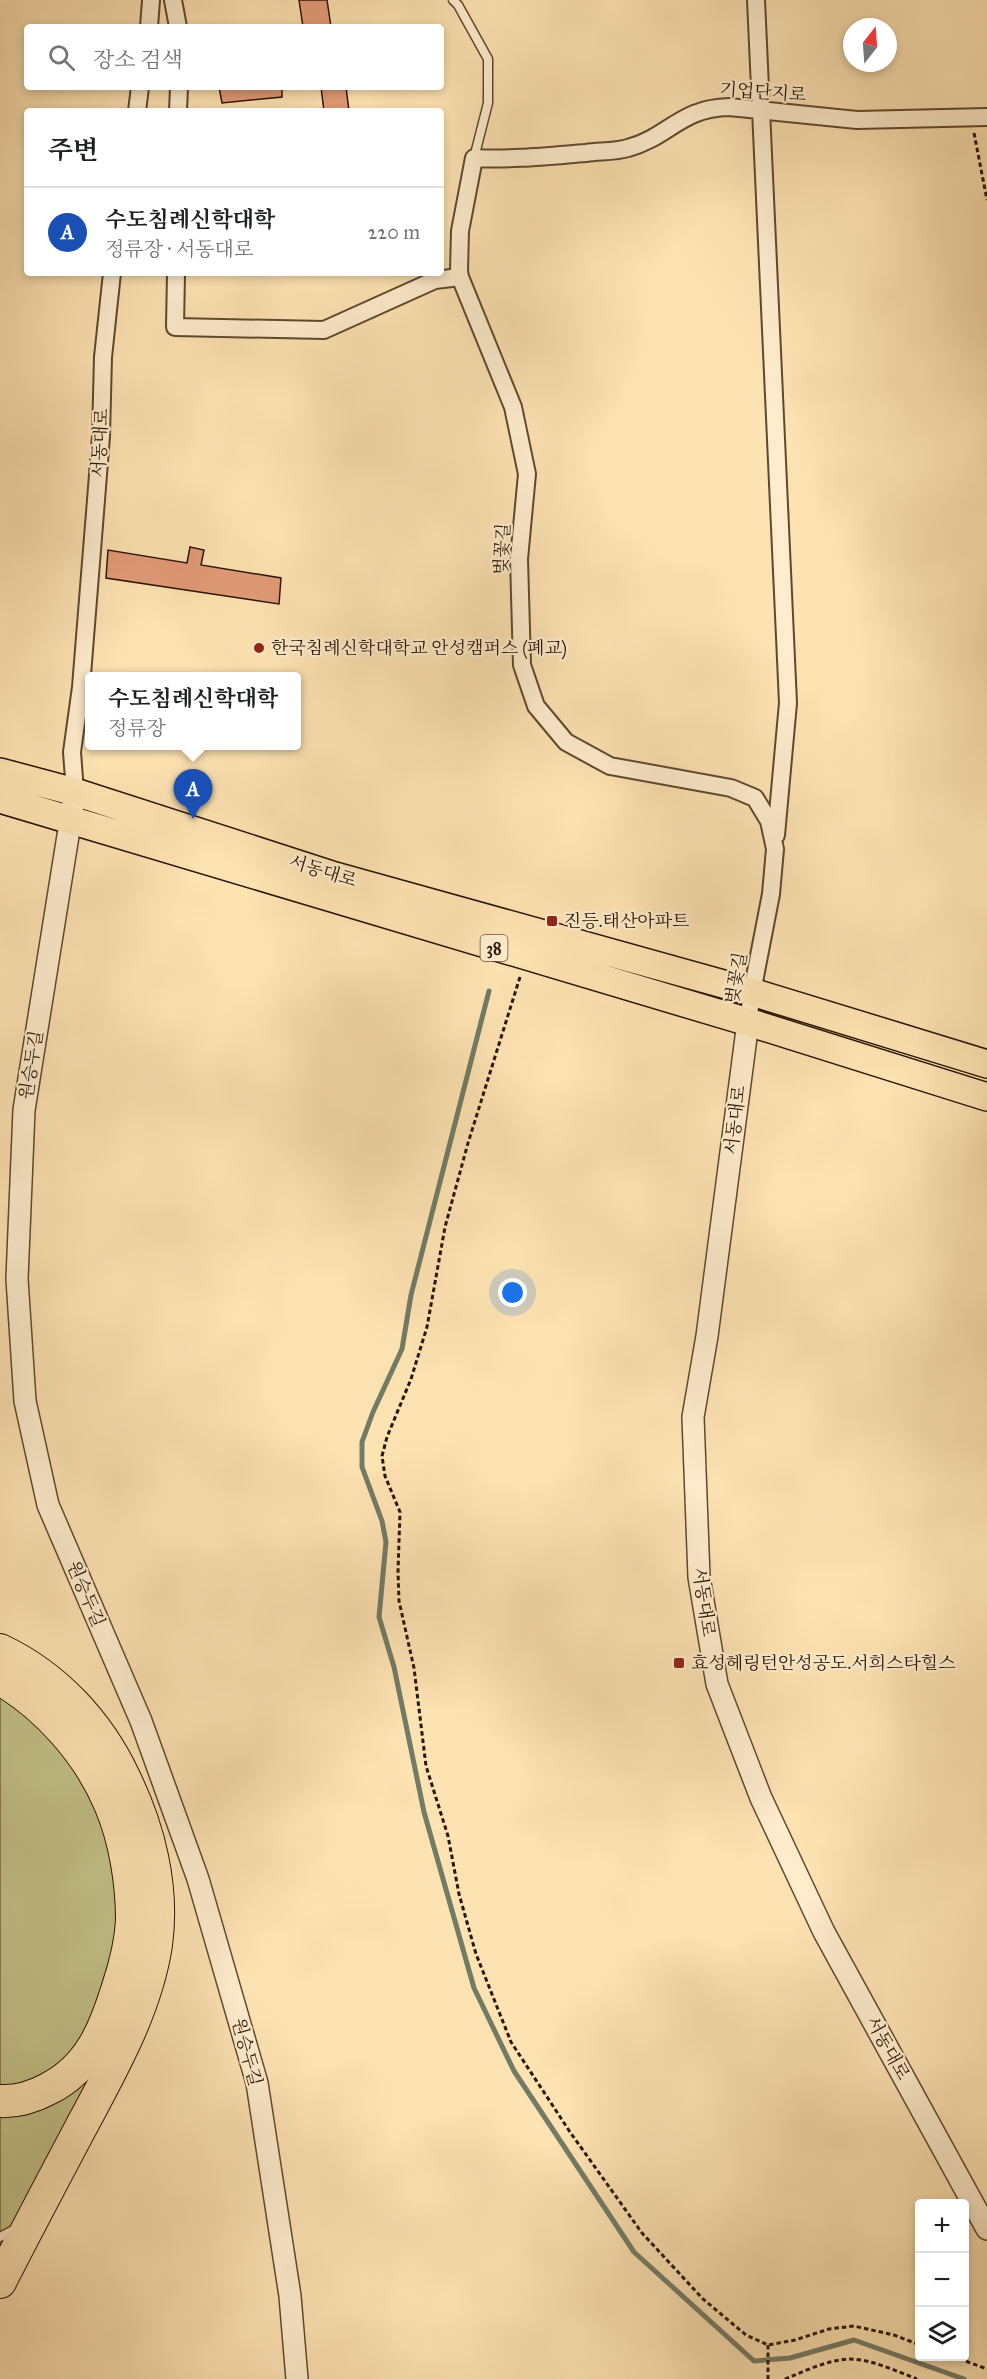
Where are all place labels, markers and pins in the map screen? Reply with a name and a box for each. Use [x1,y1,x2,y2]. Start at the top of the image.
place label: 한국침례신학대학교 안성캠퍼스 (폐교) [271,637,567,660]
marker: 한국침례신학대학교 안성캠퍼스 (폐교) [252,641,266,655]
pin: A [174,770,212,819]
place label: 진등.태산아파트 [564,910,690,932]
marker: 진등.태산아파트 [545,914,559,928]
place label: 효성헤링턴안성공도.서희스타힐스 [691,1652,956,1674]
marker: 효성헤링턴안성공도.서희스타힐스 [672,1656,686,1670]

